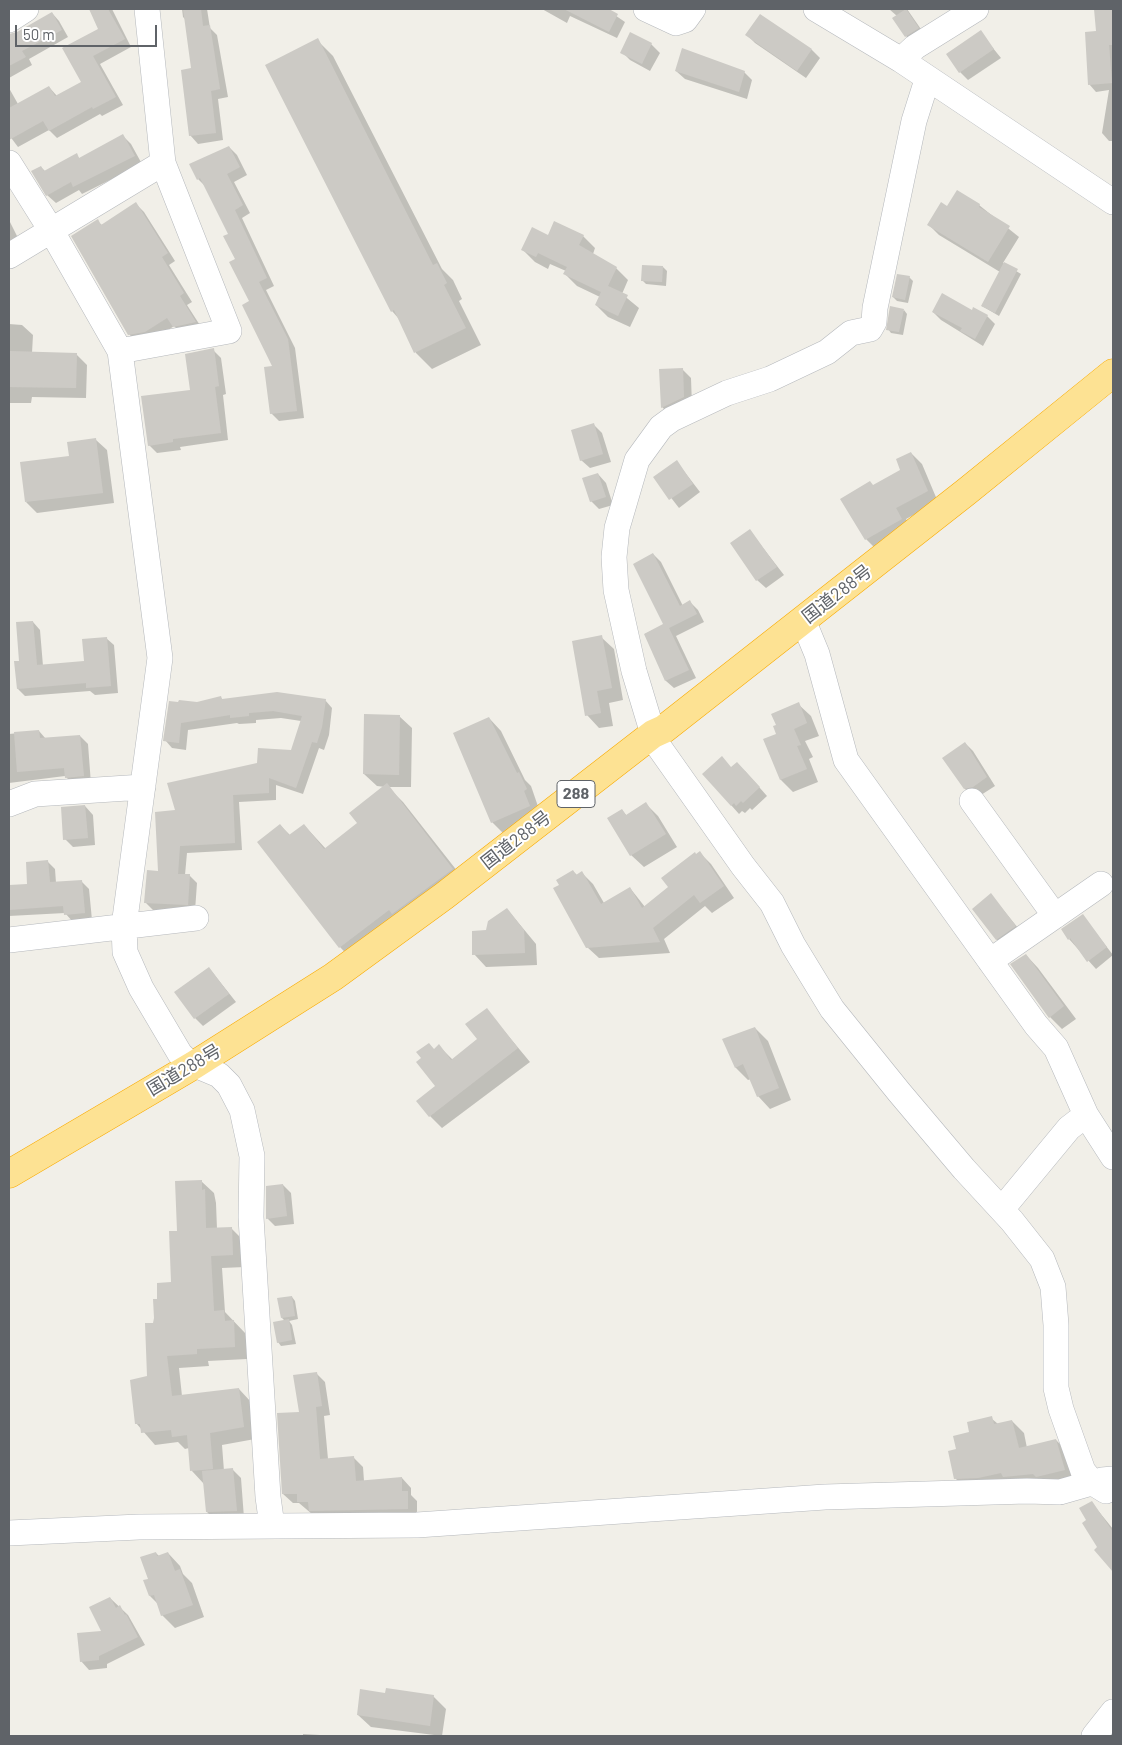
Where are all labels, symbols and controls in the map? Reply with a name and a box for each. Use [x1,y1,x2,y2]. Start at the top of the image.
scale bar [18,15,160,47]
text: 50 m [23,25,55,43]
street label: 国道288号 [798,560,876,628]
road number: 288 [557,781,595,808]
street label: 国道288号 [477,806,555,874]
street label: 国道288号 [143,1040,225,1100]

